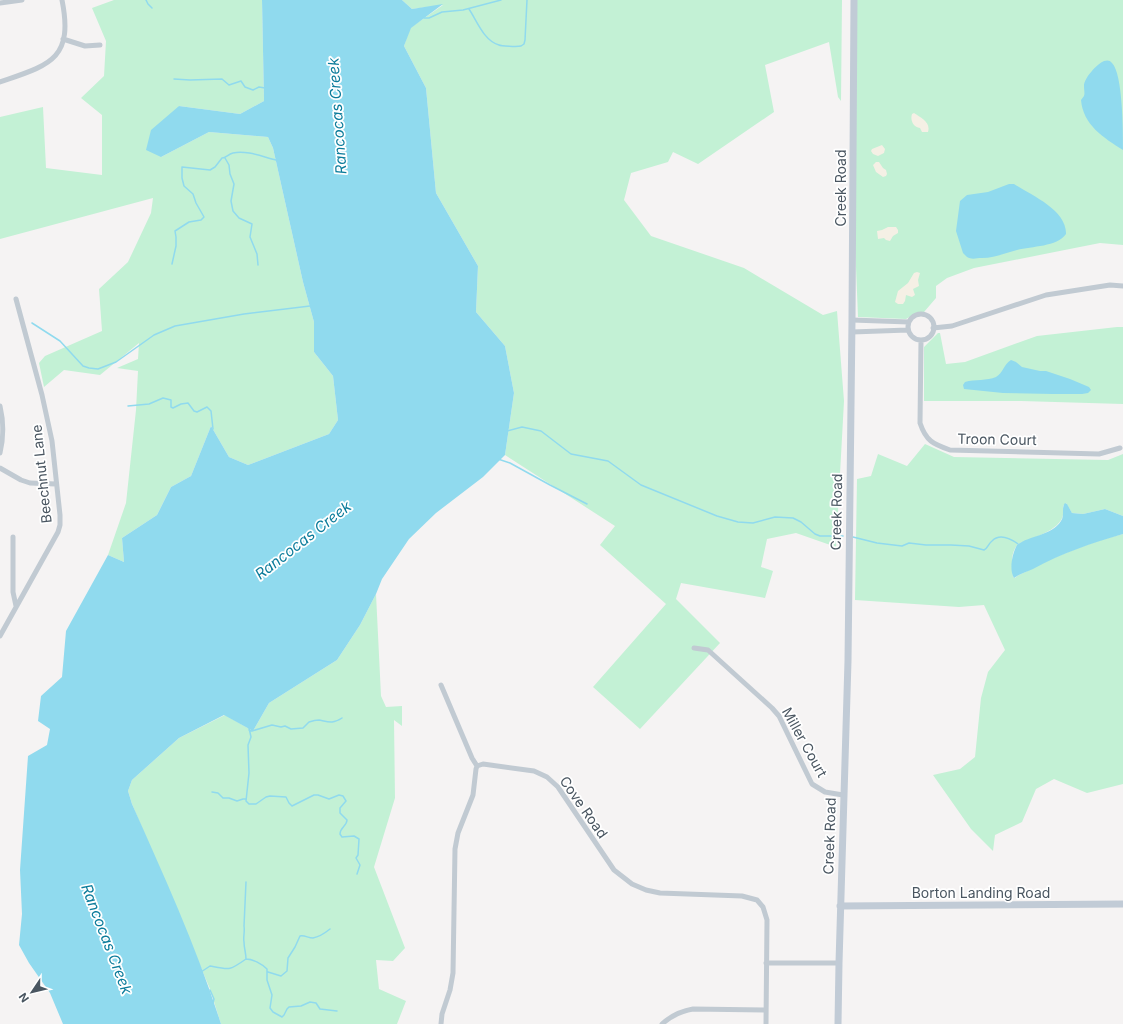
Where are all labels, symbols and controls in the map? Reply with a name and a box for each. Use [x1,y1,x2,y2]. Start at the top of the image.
water label: Rancocas Creek [323,56,351,175]
street label: Creek Road [832,150,849,226]
street label: Beechnut Lane [27,424,55,524]
street label: Troon Court [957,430,1037,448]
street label: Creek Road [827,473,845,551]
water label: Rancocas Creek [251,496,355,583]
street label: Miller Court [779,704,831,780]
street label: Cove Road [556,773,612,841]
street label: Creek Road [819,797,839,875]
water label: Rancocas Creek [77,881,137,998]
street label: Borton Landing Road [912,884,1050,901]
north arrow [12,972,52,1012]
text: N [16,990,32,1005]

